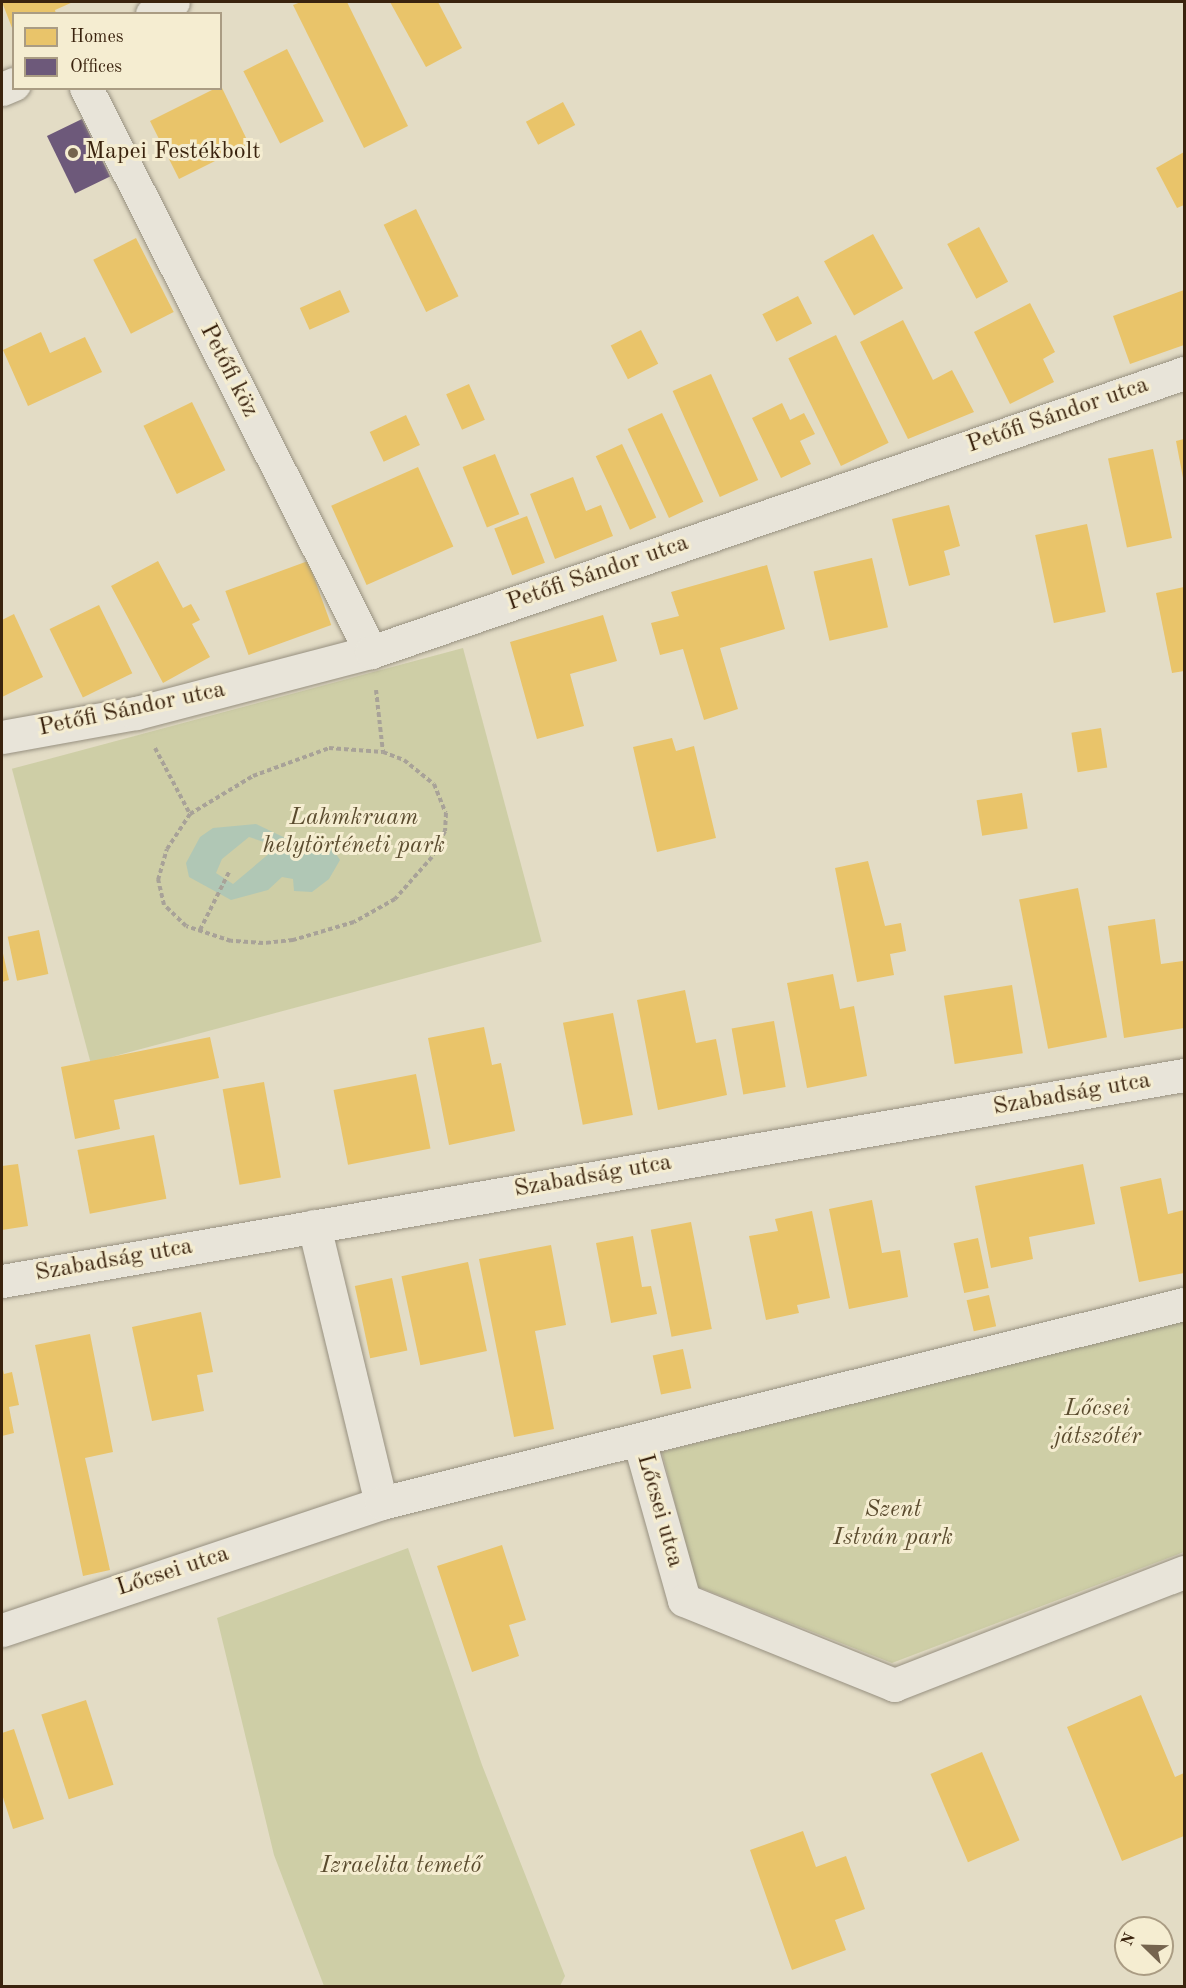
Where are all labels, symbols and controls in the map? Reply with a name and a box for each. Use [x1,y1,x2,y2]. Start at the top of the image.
legend [12,12,222,90]
text: Homes [70,28,124,46]
text: Offices [70,58,122,76]
place label: Mapei Festékbolt [85,139,261,167]
marker: Mapei Festékbolt [66,146,80,160]
street label: Petőfi köz [192,320,264,422]
street label: Petőfi Sándor utca [963,371,1153,461]
street label: Petőfi Sándor utca [503,529,693,619]
street label: Petőfi Sándor utca [36,676,228,744]
park label: Lahmkruam helytörténeti park [263,805,445,861]
street label: Szabadság utca [991,1067,1153,1123]
street label: Szabadság utca [512,1149,674,1205]
street label: Szabadság utca [33,1233,195,1289]
park label: Lőcsei játszótér [1053,1396,1141,1452]
street label: Lőcsei utca [629,1451,689,1571]
park label: Szent István park [833,1497,953,1553]
street label: Lőcsei utca [113,1540,233,1604]
park label: Izraelita temető [321,1853,481,1881]
north arrow [1114,1916,1174,1976]
text: N [1120,1931,1139,1949]

